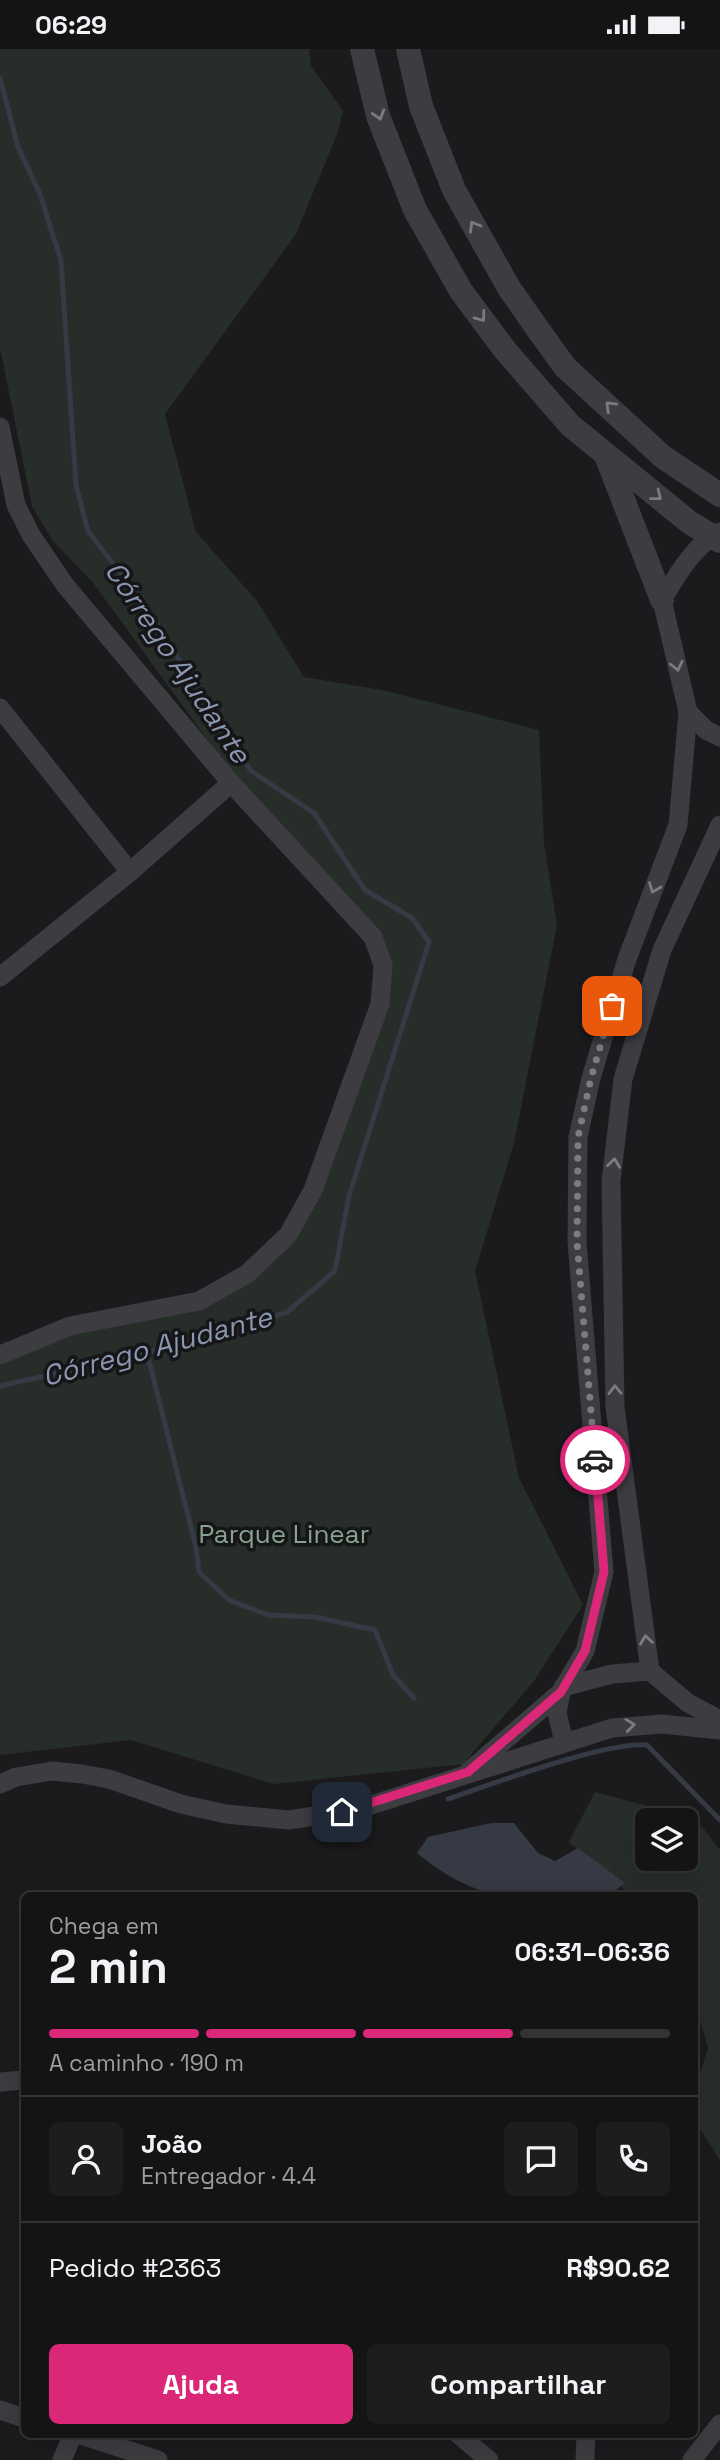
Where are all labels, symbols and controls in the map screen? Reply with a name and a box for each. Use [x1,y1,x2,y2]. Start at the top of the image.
text: 06:29 [35,8,107,42]
one-way arrow [371,108,385,121]
one-way arrow [469,221,482,234]
one-way arrow [473,309,485,322]
one-way arrow [605,402,618,415]
one-way arrow [649,487,661,500]
water label: Córrego Ajudante [97,554,260,771]
one-way arrow [669,660,683,672]
one-way arrow [648,881,662,893]
pin [582,976,642,1036]
icon: bag [593,987,631,1025]
one-way arrow [606,1157,621,1169]
water label: Córrego Ajudante [38,1298,277,1394]
one-way arrow [607,1384,622,1395]
courier [560,1425,630,1495]
icon: car [576,1441,614,1479]
park label: Parque Linear [199,1517,370,1551]
one-way arrow [638,1634,653,1646]
one-way arrow [624,1718,636,1733]
pin [312,1782,372,1842]
icon: home [323,1793,361,1831]
map controls [635,1808,698,1871]
button: layers [635,1808,698,1871]
text: Chega em [49,1911,159,1941]
text: 06:31–06:36 [515,1935,670,1969]
text: 2 min [49,1938,168,1996]
text: A caminho · 190 m [49,2048,244,2078]
button: person [49,2122,123,2196]
button: chat [504,2122,578,2196]
button: phone [596,2122,670,2196]
text: João [141,2127,202,2161]
text: Entregador · 4.4 [141,2161,316,2191]
text: Pedido #2363 [49,2251,221,2285]
text: R$90.62 [566,2251,670,2285]
button: Ajuda [49,2344,353,2424]
button: Compartilhar [367,2344,670,2424]

